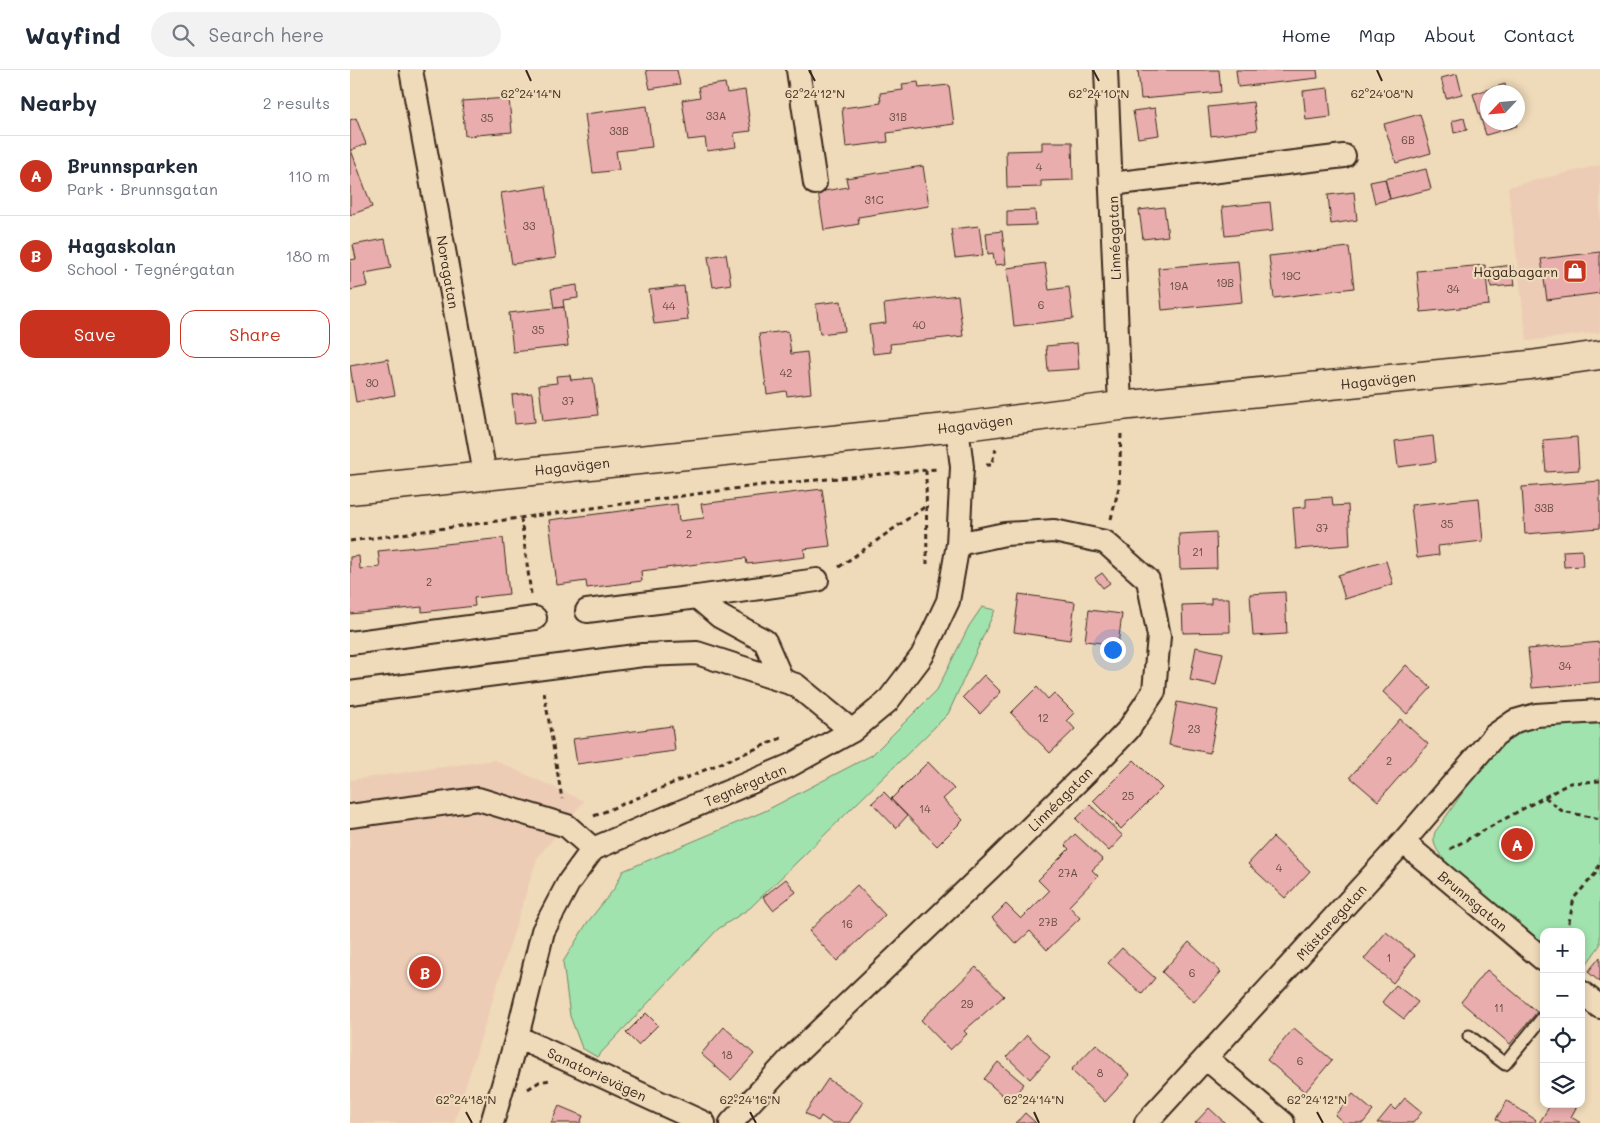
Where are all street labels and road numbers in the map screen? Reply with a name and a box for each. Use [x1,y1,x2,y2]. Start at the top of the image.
street label: Linnéagatan [1103,196,1125,280]
street label: Noragatan [432,234,464,310]
street label: Hagavägen [1339,367,1417,393]
street label: Hagavägen [936,410,1014,438]
street label: Hagavägen [533,453,611,479]
street label: Tegnérgatan [701,759,789,811]
street label: Linnéagatan [1024,763,1096,835]
street label: Brunnsgatan [1434,866,1512,936]
street label: Mästaregatan [1292,880,1370,964]
street label: Sanatorievägen [544,1043,650,1105]

